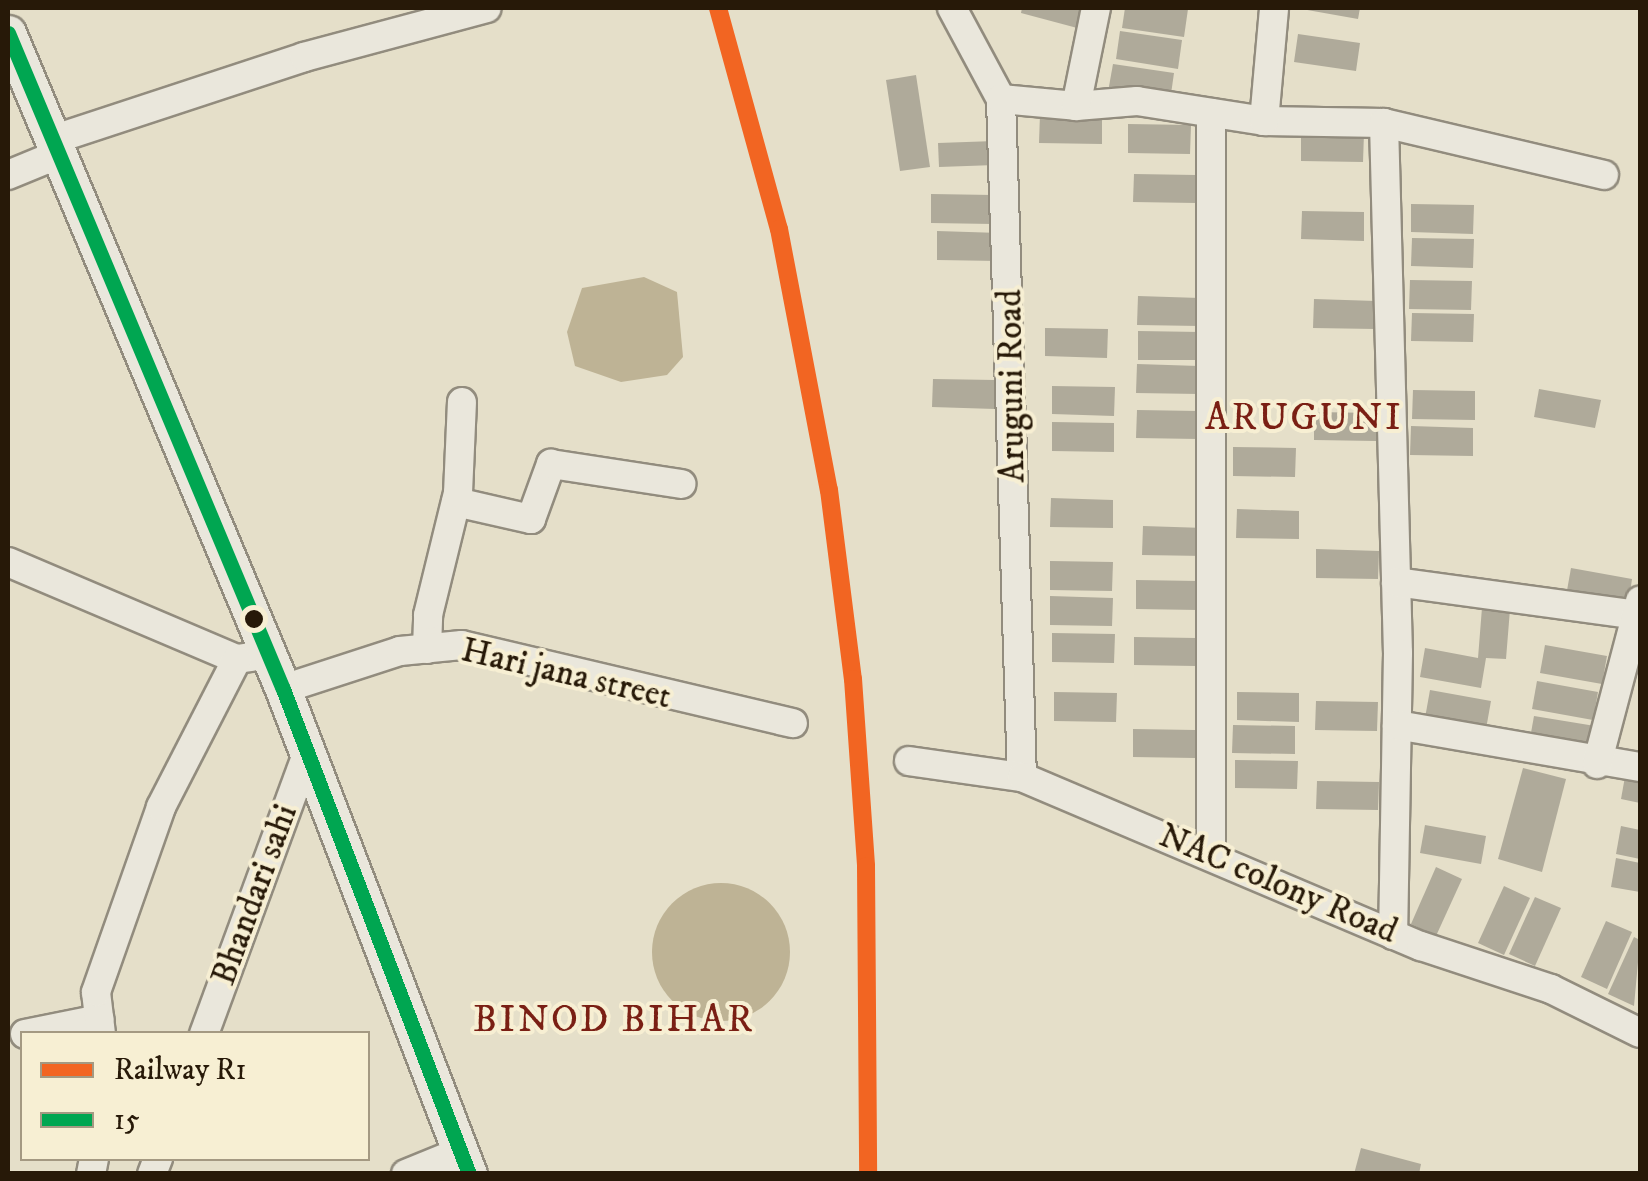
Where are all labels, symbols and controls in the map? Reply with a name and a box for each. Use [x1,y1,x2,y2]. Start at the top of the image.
street label: Aruguni Road [989,289,1035,483]
district label: ARUGUNI [1205,396,1403,442]
unlabelled marker [244,609,264,629]
street label: Hari jana street [457,629,675,719]
street label: Bhandari sahi [203,799,307,991]
street label: NAC colony Road [1153,815,1403,953]
district label: BINOD BIHAR [473,998,755,1044]
legend [20,1031,370,1161]
text: Railway R1 [114,1052,247,1089]
text: 15 [114,1102,140,1139]

